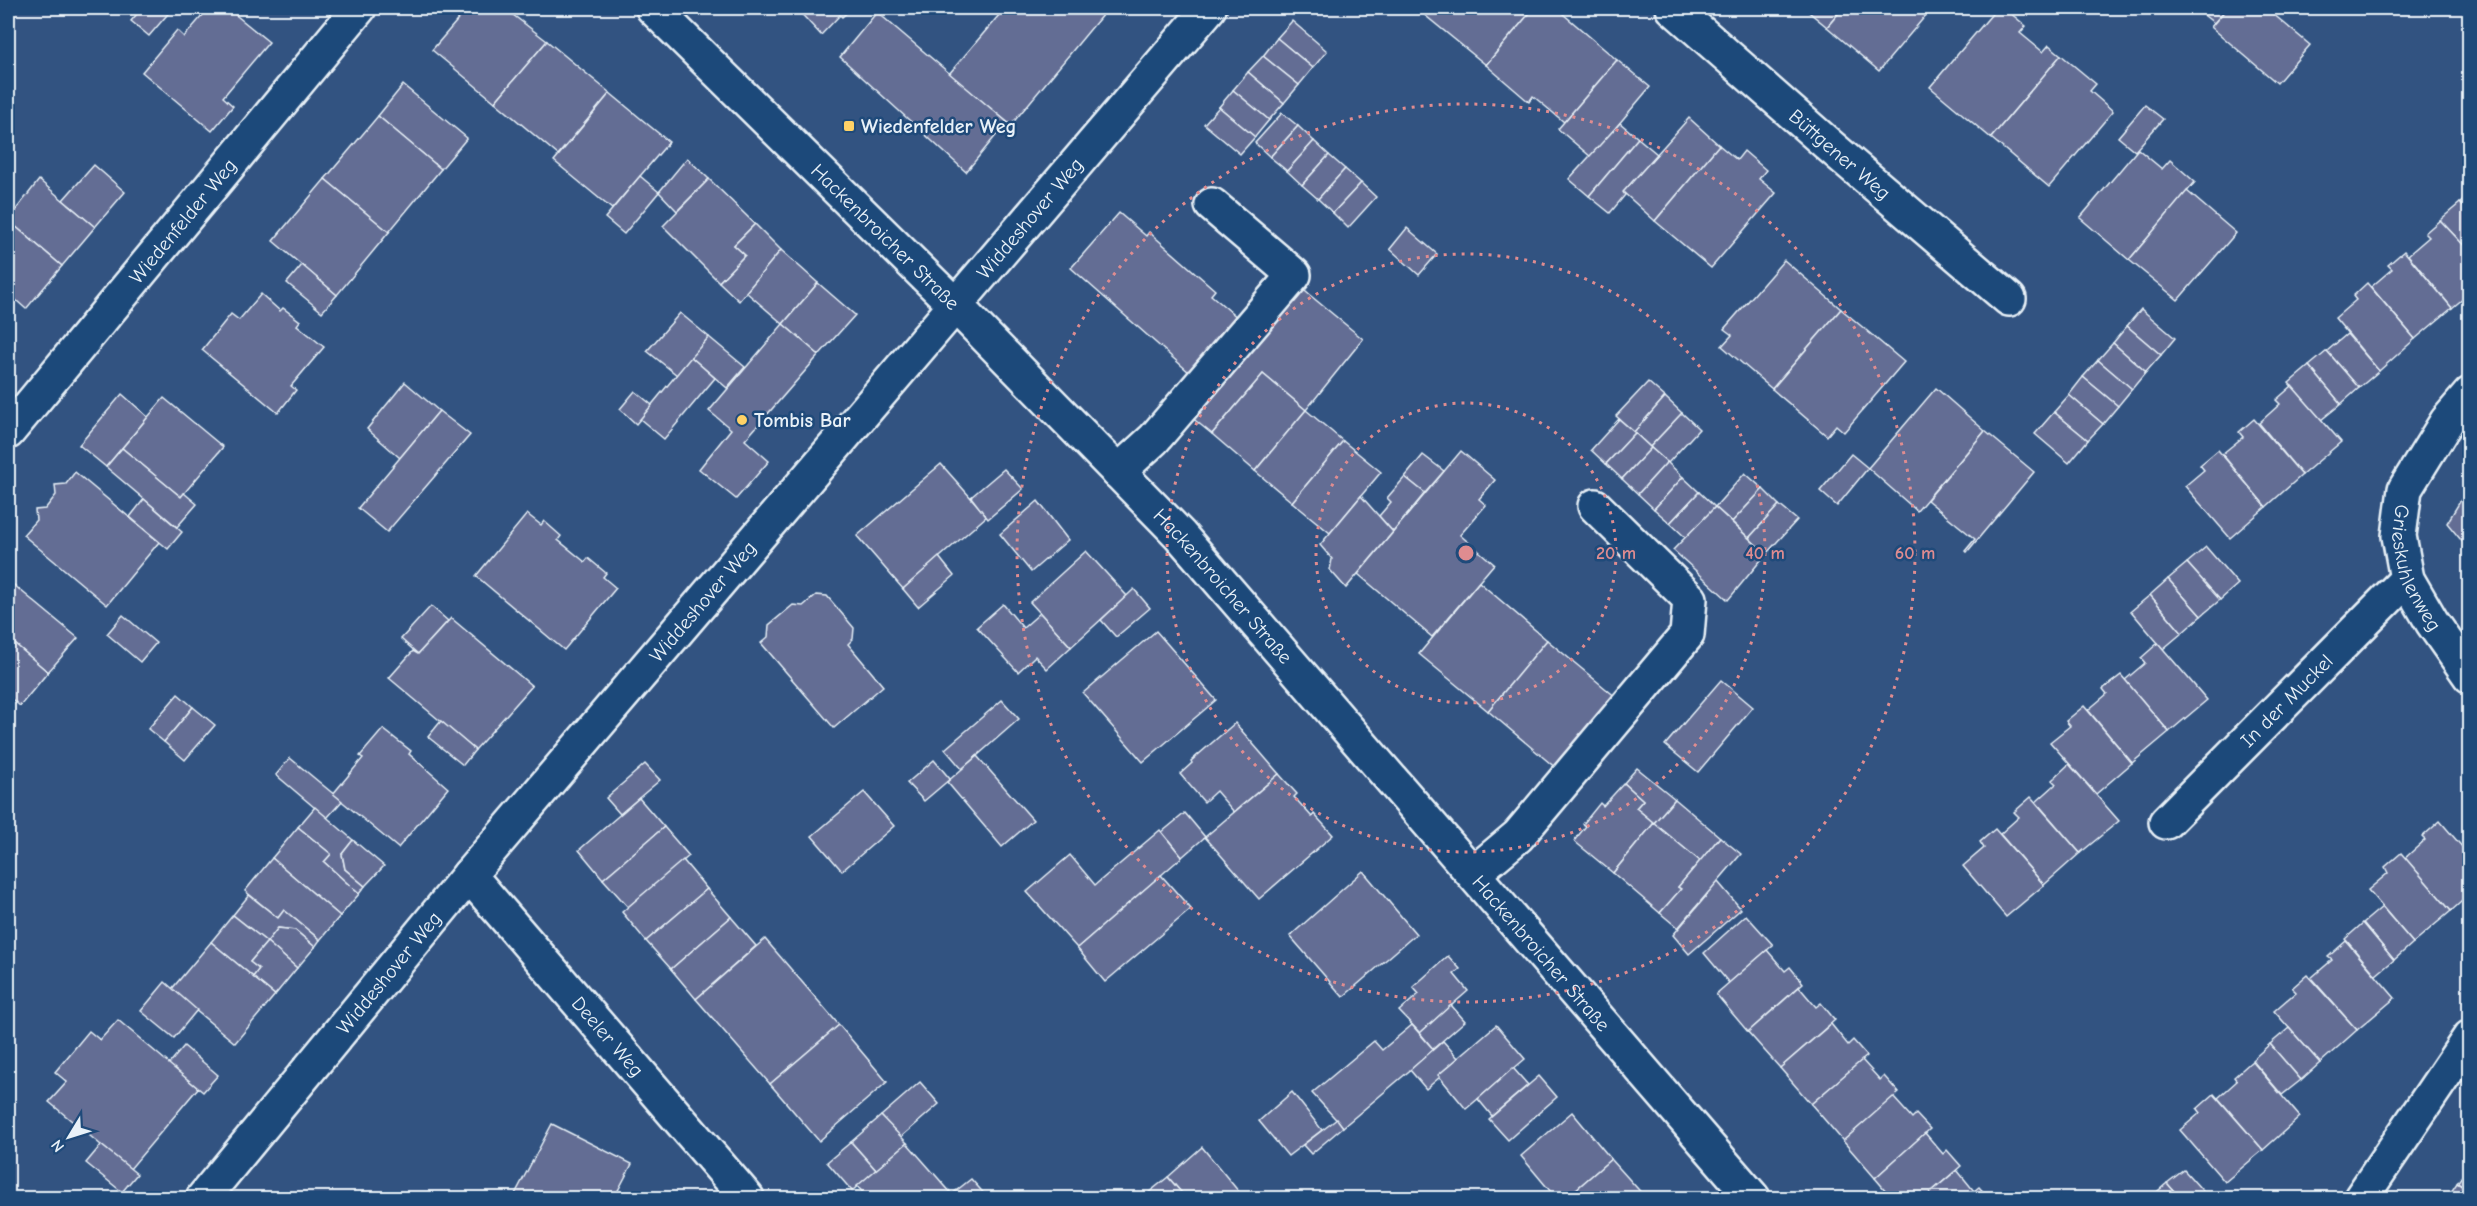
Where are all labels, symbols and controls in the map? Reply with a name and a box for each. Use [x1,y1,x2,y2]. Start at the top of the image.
street label: Büttgener Weg [1785,104,1895,204]
place label: Wiedenfelder Weg [861,115,1016,138]
marker: Wiedenfelder Weg [842,119,856,133]
street label: Widdeshover Weg [972,153,1088,283]
street label: Wiedenfelder Weg [124,154,241,288]
street label: Hackenbroicher Straße [807,159,964,314]
place label: Tombis Bar [754,409,851,432]
marker: Tombis Bar [735,413,749,427]
street label: Grieskuhlenweg [2387,503,2446,636]
street label: Hackenbroicher Straße [1149,504,1297,668]
street label: Widdeshover Weg [644,536,760,667]
centre of rings [1456,543,1476,563]
text: 20 m [1596,543,1636,564]
text: 40 m [1745,543,1785,564]
text: 60 m [1895,543,1935,564]
street label: In der Muckel [2236,649,2337,752]
street label: Hackenbroicher Straße [1468,871,1615,1036]
street label: Widdeshover Weg [331,907,446,1039]
street label: Deeler Weg [567,992,649,1081]
north arrow [39,1107,99,1167]
text: N [48,1136,68,1155]

